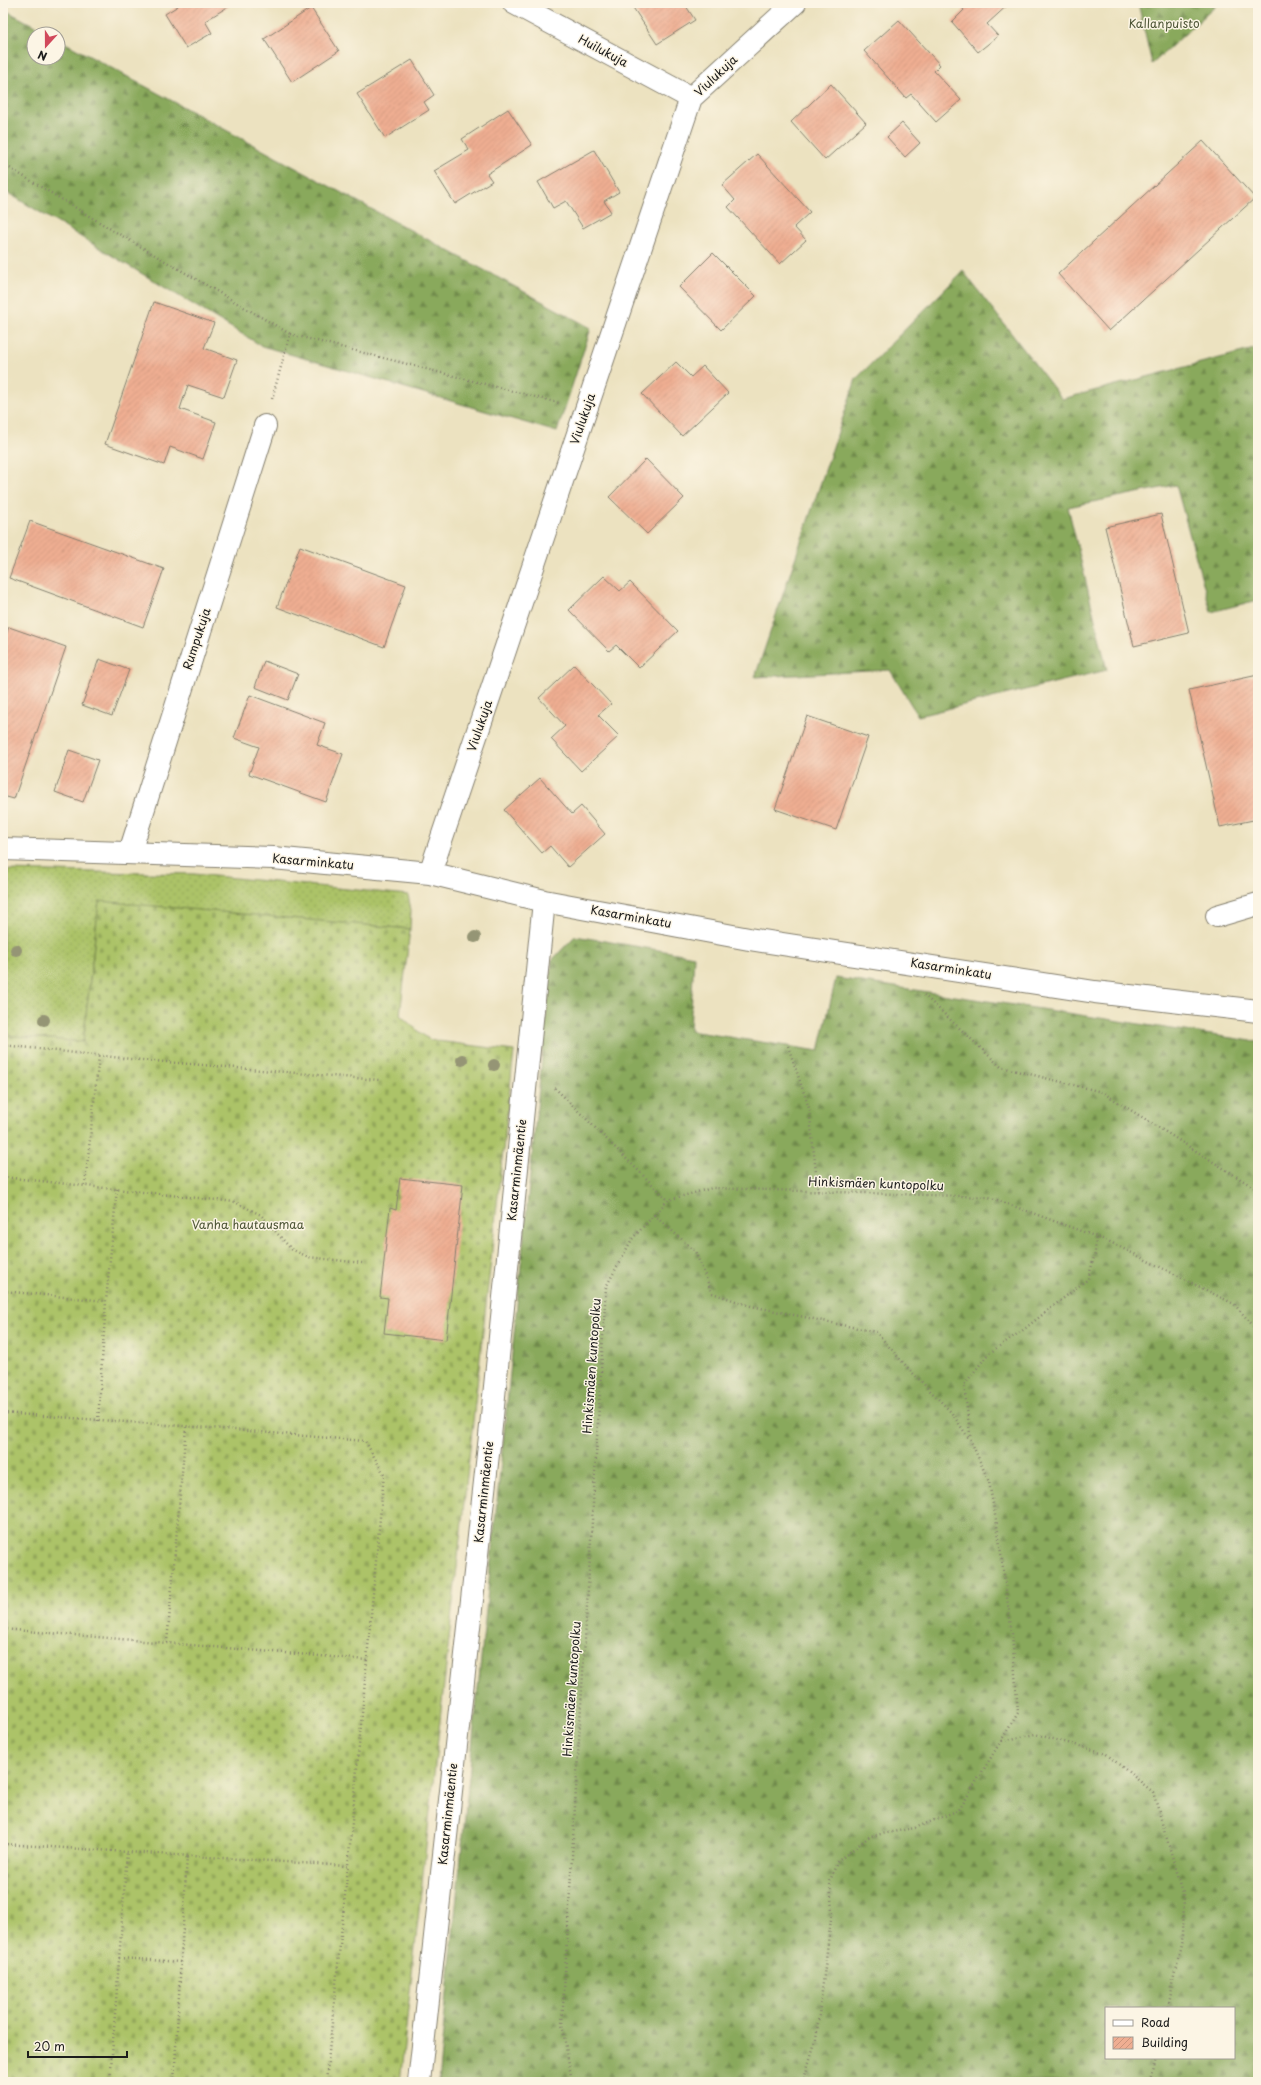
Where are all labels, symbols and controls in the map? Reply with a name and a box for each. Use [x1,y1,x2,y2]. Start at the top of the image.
park label: Kallanpuisto [1128,14,1200,32]
north arrow [26,26,66,66]
street label: Huilukuja [575,29,632,71]
text: N [35,46,49,65]
street label: Viulukuja [690,50,741,100]
street label: Viulukuja [565,390,599,447]
street label: Rumpukuja [178,605,215,672]
street label: Viulukuja [462,697,496,754]
street label: Kasarminkatu [272,848,355,874]
street label: Kasarminkatu [589,900,673,932]
street label: Kasarminkatu [909,953,993,983]
street label: Kasarminmäentie [502,1118,530,1222]
street label: Hinkismäen kuntopolku [808,1172,944,1194]
park label: Vanha hautausmaa [192,1215,305,1233]
street label: Hinkismäen kuntopolku [577,1298,605,1434]
street label: Kasarminmäentie [469,1440,497,1544]
street label: Hinkismäen kuntopolku [557,1621,585,1757]
street label: Kasarminmäentie [433,1762,461,1866]
legend [1105,2007,1235,2059]
text: Road [1141,2013,1170,2031]
scale bar [28,2033,127,2059]
text: Building [1141,2033,1188,2051]
text: 20 m [34,2037,65,2055]

